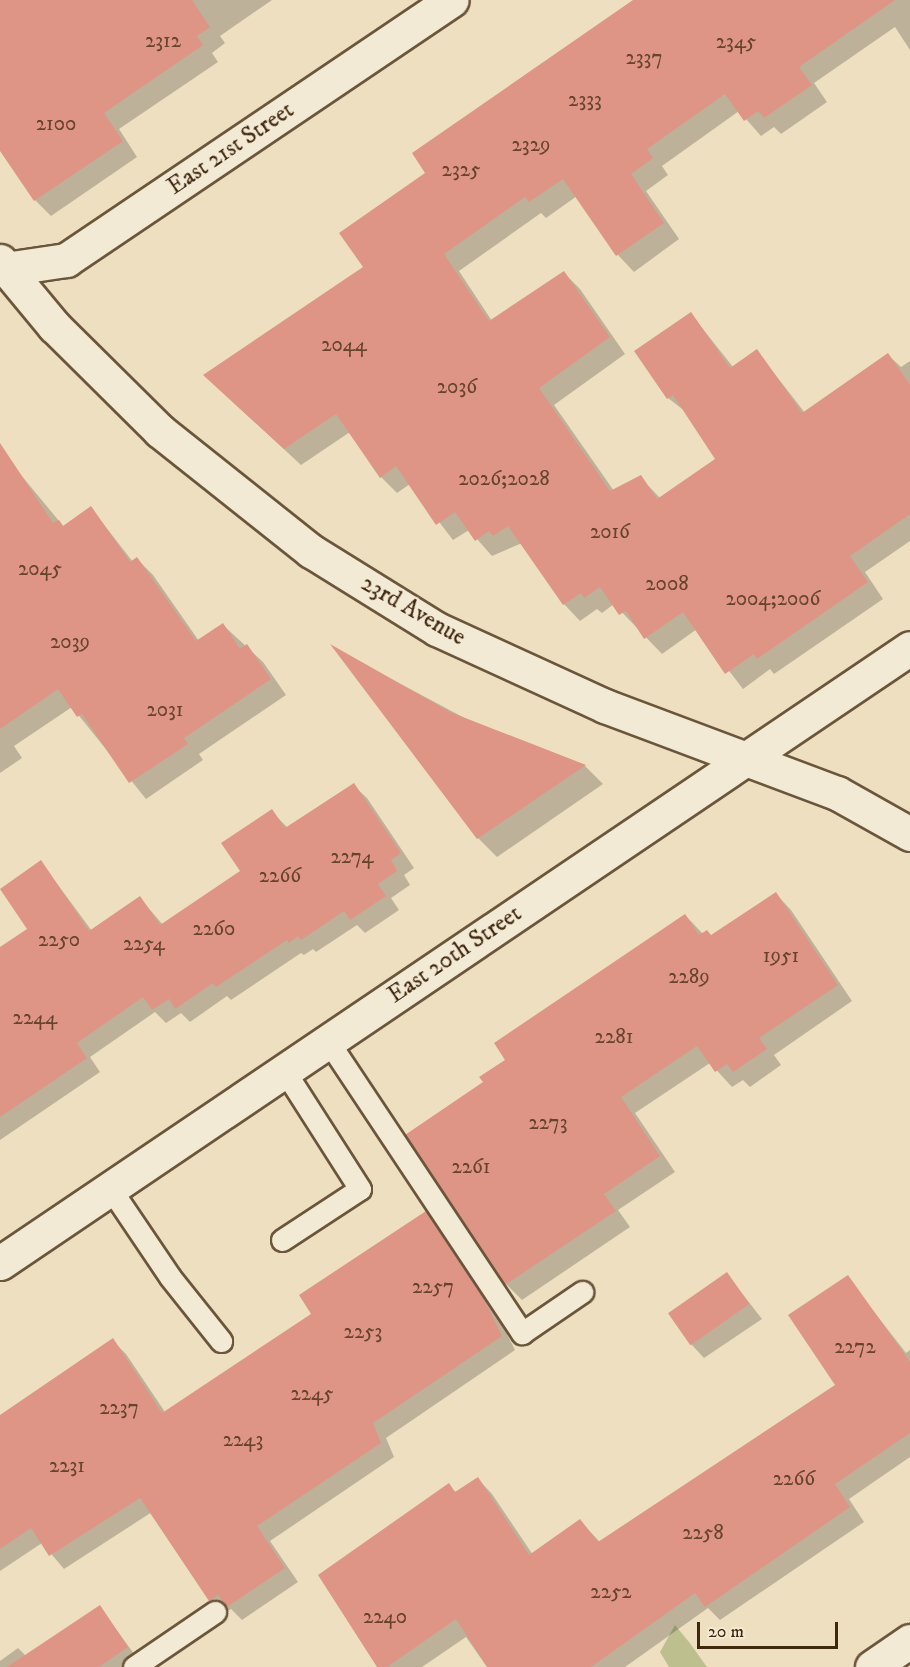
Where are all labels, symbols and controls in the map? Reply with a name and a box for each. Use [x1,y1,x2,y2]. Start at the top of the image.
house number: 2312 [145,28,181,54]
house number: 2345 [716,29,756,55]
house number: 2337 [625,45,663,71]
house number: 2333 [568,87,602,113]
street label: East 21st Street [162,96,300,202]
house number: 2100 [36,111,76,137]
house number: 2329 [512,132,550,158]
house number: 2325 [442,157,480,183]
house number: 2044 [321,332,367,358]
house number: 2036 [437,374,477,400]
house number: 2026;2028 [458,466,550,492]
house number: 2016 [590,519,630,545]
house number: 2045 [18,556,62,582]
street label: 23rd Avenue [356,570,470,652]
house number: 2008 [645,571,689,597]
house number: 2004;2006 [726,586,820,612]
house number: 2039 [50,629,90,655]
house number: 2031 [146,697,184,723]
house number: 2274 [331,844,373,870]
house number: 2266 [259,863,301,889]
street label: East 20th Street [383,900,527,1010]
house number: 2260 [193,916,235,942]
house number: 2250 [38,927,80,953]
house number: 2254 [123,931,165,957]
house number: 1951 [763,943,799,969]
house number: 2289 [668,964,710,990]
house number: 2244 [13,1005,57,1031]
house number: 2281 [595,1024,633,1050]
house number: 2273 [528,1110,568,1136]
house number: 2261 [451,1154,491,1180]
house number: 2257 [412,1274,454,1300]
house number: 2253 [344,1319,382,1345]
house number: 2272 [834,1334,876,1360]
house number: 2245 [290,1381,334,1407]
house number: 2237 [99,1395,139,1421]
house number: 2243 [223,1427,263,1453]
house number: 2231 [49,1453,85,1479]
house number: 2266 [773,1466,815,1492]
house number: 2258 [682,1520,724,1546]
house number: 2252 [590,1579,632,1605]
house number: 2240 [363,1604,407,1630]
scale bar [700,1610,841,1648]
text: 20 m [708,1621,744,1643]

